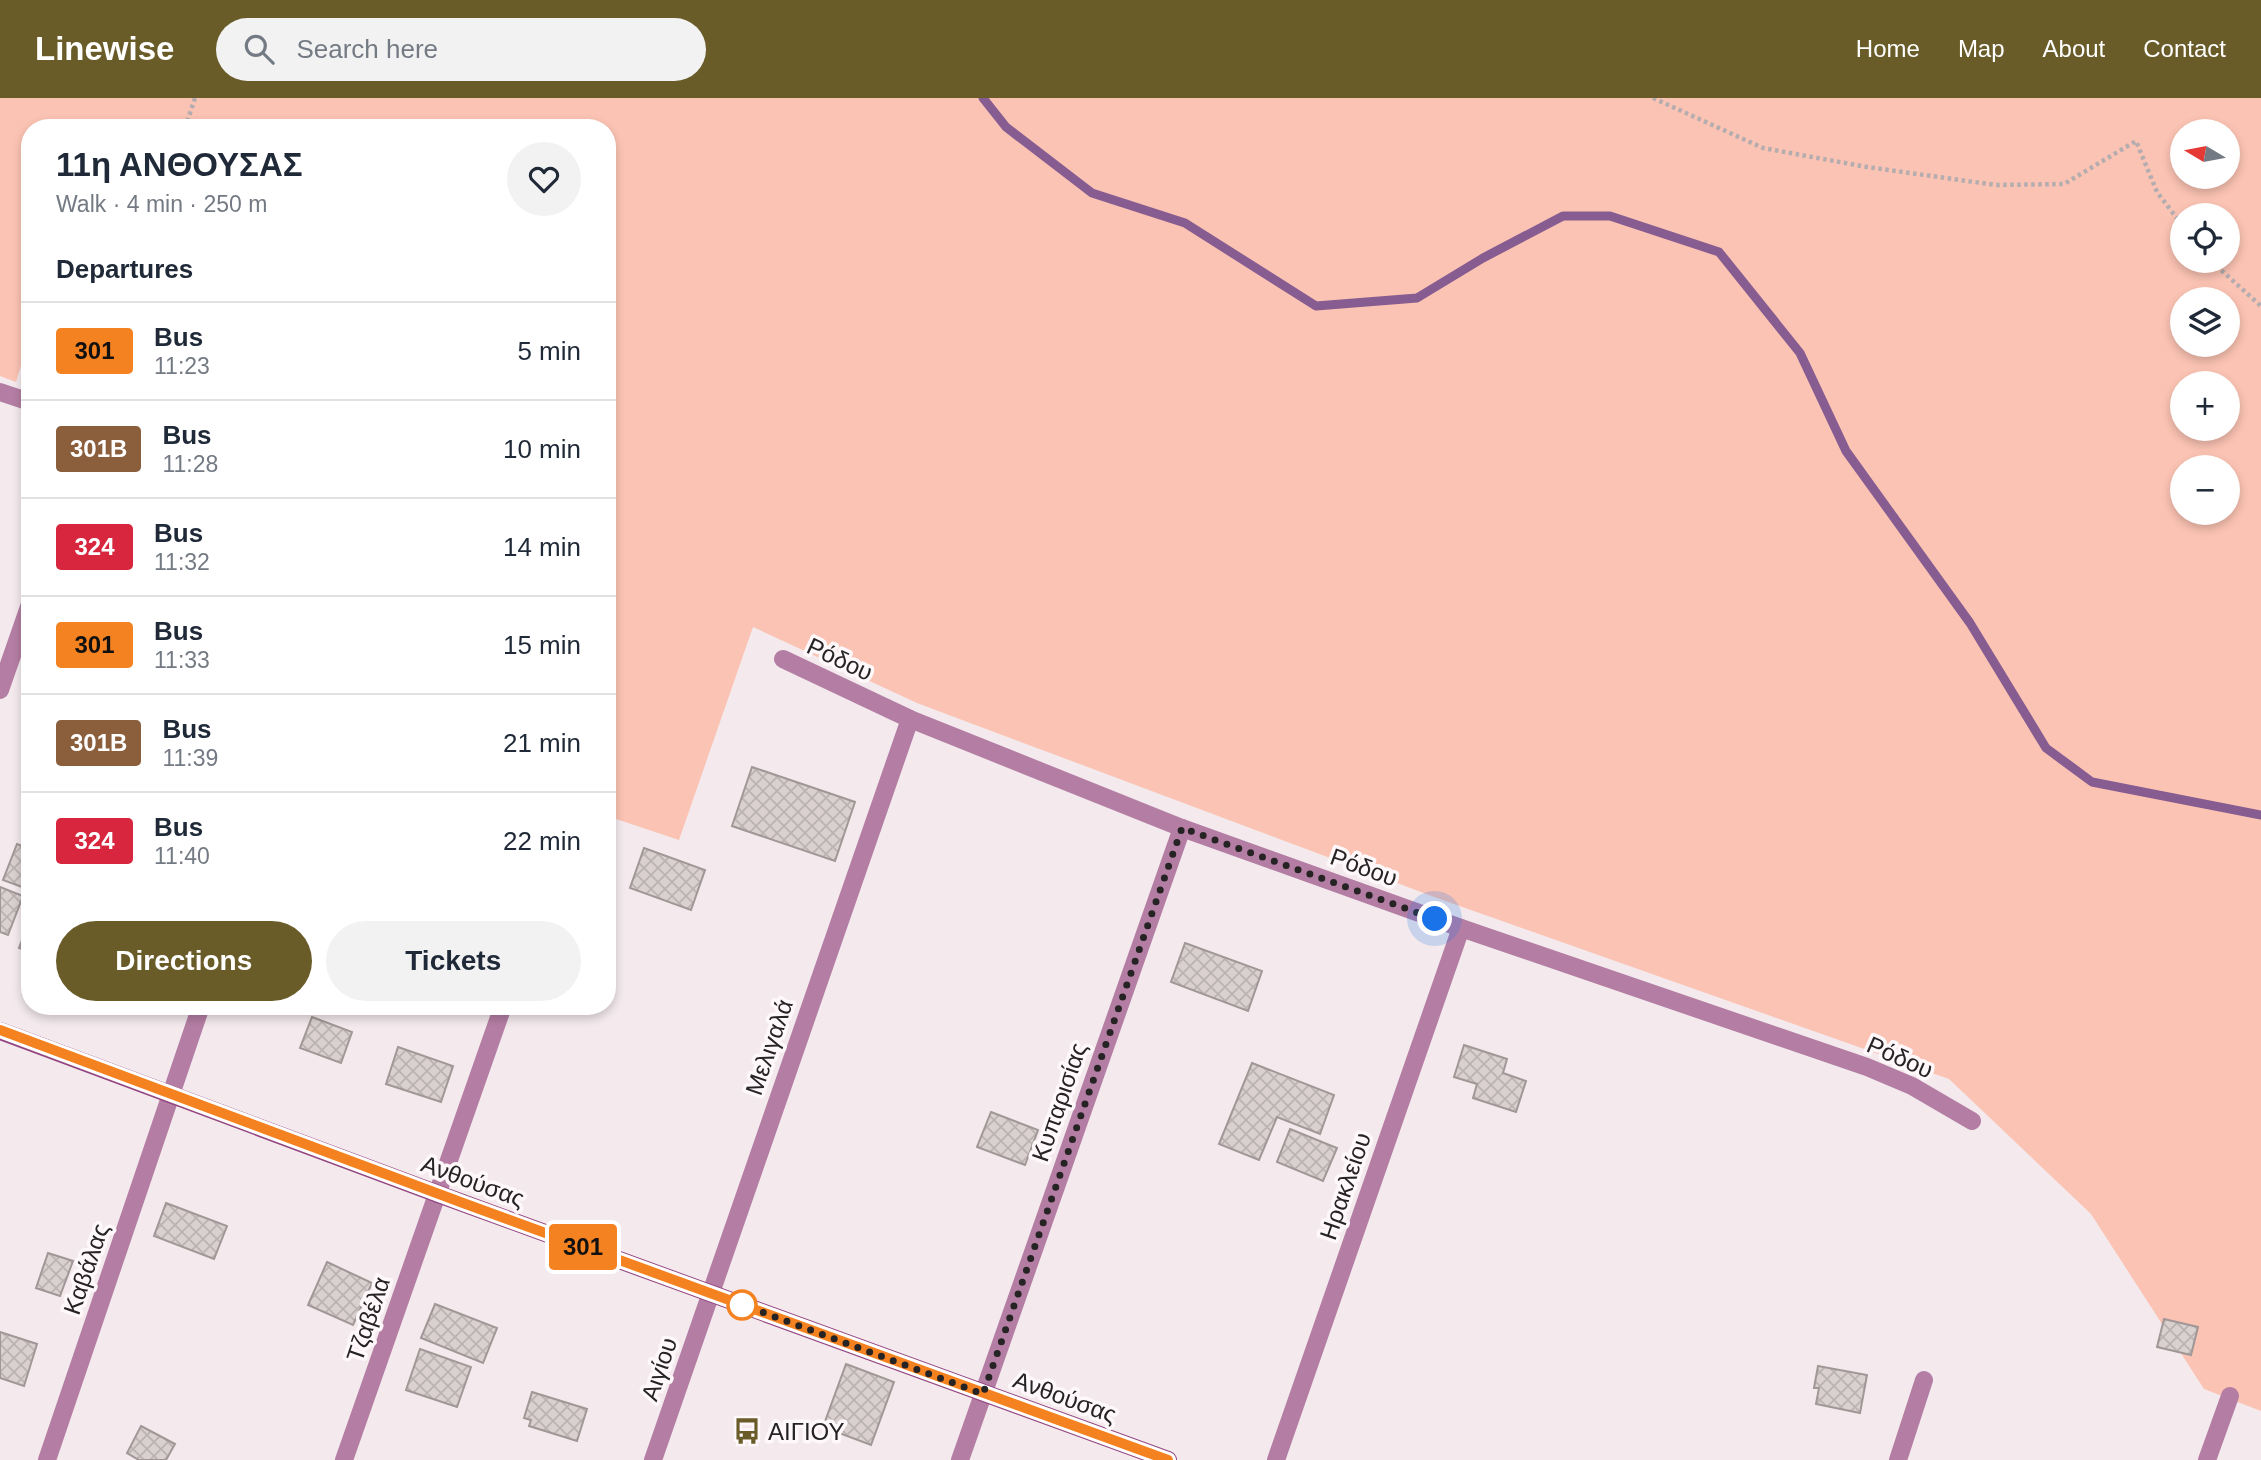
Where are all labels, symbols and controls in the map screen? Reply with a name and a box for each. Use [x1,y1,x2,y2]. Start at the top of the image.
search box [216,18,706,81]
text: Linewise [35,30,174,67]
icon: search [240,30,278,68]
text: Search here [296,34,438,64]
text: Home [1856,35,1920,62]
text: Map [1958,35,2005,62]
text: About [2043,35,2105,62]
text: Contact [2143,35,2226,62]
north arrow [2170,119,2240,189]
map controls [2170,119,2240,525]
button: heart [507,142,581,216]
text: 11η ΑΝΘΟΥΣΑΣ [56,146,303,183]
text: Walk · 4 min · 250 m [56,191,267,217]
button: locate [2170,203,2240,273]
text: Departures [56,254,193,284]
button: layers [2170,287,2240,357]
text: Bus [154,322,203,352]
text: 5 min [517,336,581,366]
text: 301 [74,337,115,364]
text: 11:23 [154,353,210,379]
button: + [2170,371,2240,441]
text: Bus [162,420,212,450]
text: 10 min [503,434,581,464]
text: 301B [70,435,127,462]
text: 11:28 [162,451,218,477]
button: − [2170,455,2240,525]
text: Bus [154,518,203,548]
text: 14 min [503,532,581,562]
text: 324 [74,533,115,560]
text: 11:32 [154,549,210,575]
text: Bus [154,616,203,646]
text: 15 min [503,630,581,660]
text: 301 [74,631,115,658]
street label: Ρόδου [803,632,877,686]
text: 11:33 [154,647,210,673]
text: Bus [162,714,212,744]
text: 21 min [503,728,581,758]
text: 301B [70,729,127,756]
text: 11:39 [162,745,218,771]
text: Bus [154,812,203,842]
text: 22 min [503,826,581,856]
text: 324 [74,827,115,854]
street label: Ρόδου [1327,842,1401,892]
text: 11:40 [154,843,210,869]
your location [1417,901,1452,936]
button: Directions [56,921,312,1001]
button: Tickets [326,921,581,1001]
street label: Μελιγαλά [740,995,798,1098]
street label: Ρόδου [1863,1031,1937,1083]
street label: Κυπαρισίας [1026,1039,1092,1165]
street label: Ηρακλείου [1314,1129,1376,1243]
street label: Ανθούσας [418,1150,528,1212]
street label: Καβάλας [58,1220,114,1318]
line badge: 301 [543,1224,623,1270]
text: 301 [563,1233,603,1260]
street label: Τζαβέλα [341,1273,395,1365]
unlabelled marker [727,1290,757,1320]
street label: Αιγίου [636,1334,682,1404]
street label: Ανθούσας [1010,1366,1120,1428]
bus stop icon: ΑΙΓΙΟΥ [732,1416,762,1446]
place label: ΑΙΓΙΟΥ [768,1418,844,1445]

